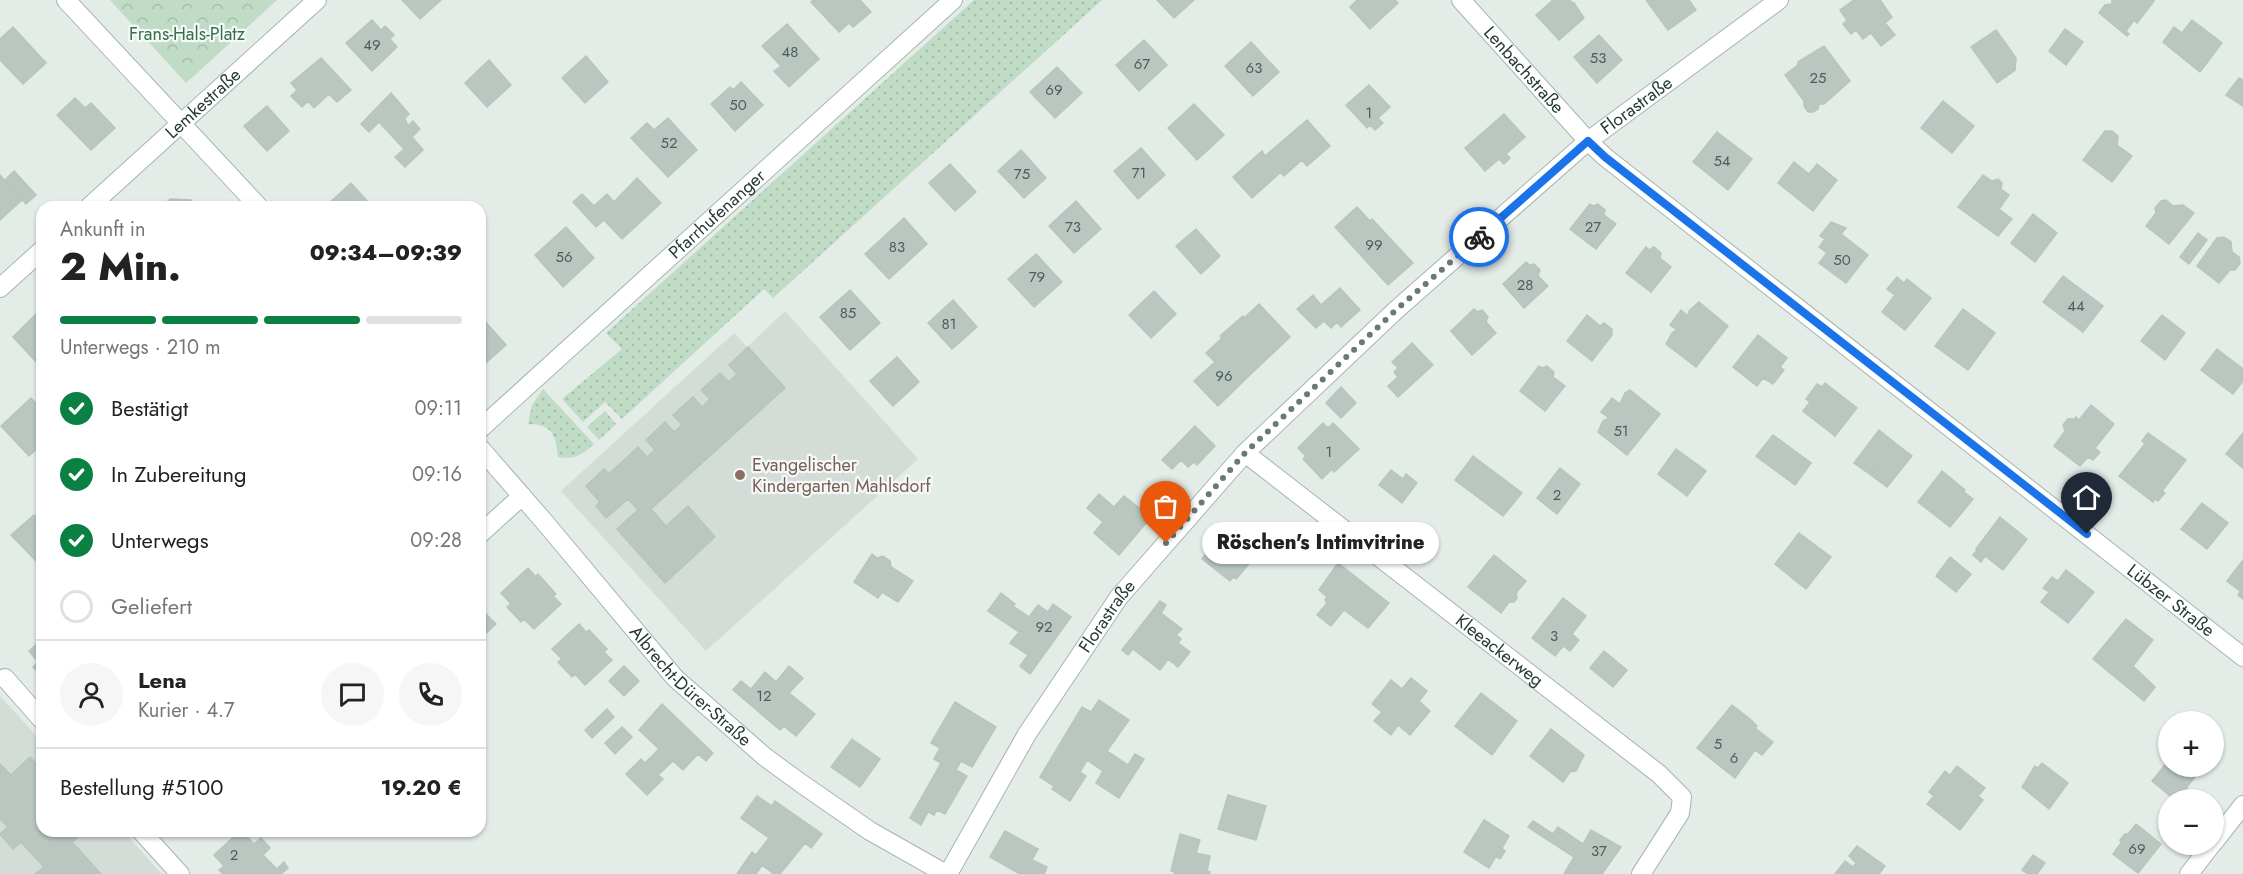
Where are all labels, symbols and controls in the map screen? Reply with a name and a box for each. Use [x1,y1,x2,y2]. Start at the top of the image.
street label: Lenbachstraße [1478,20,1570,119]
park label: Frans-Hals-Platz [129,21,246,47]
house number: 49 [363,34,381,56]
house number: 48 [782,41,798,63]
house number: 53 [1590,47,1606,69]
house number: 67 [1134,53,1150,75]
house number: 63 [1246,57,1262,79]
street label: Lemkestraße [159,62,247,145]
house number: 25 [1810,67,1827,89]
street label: Florastraße [1595,70,1678,141]
house number: 69 [1045,79,1063,101]
house number: 50 [729,94,747,116]
house number: 1 [1366,102,1372,124]
house number: 52 [661,132,678,154]
house number: 54 [1713,150,1731,172]
house number: 71 [1132,162,1146,184]
street label: Pfarrhufenanger [663,163,772,265]
house number: 75 [1014,163,1030,185]
courier [1449,207,1509,267]
text: Ankunft in [60,215,146,244]
house number: 73 [1065,216,1081,238]
house number: 27 [1585,216,1601,238]
icon: bike [1463,221,1496,254]
house number: 99 [1365,234,1383,256]
text: 09:34–09:39 [310,236,462,268]
house number: 83 [889,236,905,258]
text: 2 Min. [60,238,181,295]
house number: 56 [555,246,573,268]
house number: 50 [1833,249,1851,271]
house number: 79 [1029,266,1045,288]
house number: 28 [1517,274,1533,296]
house number: 44 [2067,295,2085,317]
house number: 85 [840,302,856,324]
house number: 81 [942,313,956,335]
text: Unterwegs · 210 m [60,333,221,362]
house number: 96 [1215,365,1233,387]
icon: check [60,392,93,425]
text: Bestätigt [111,392,188,424]
text: 09:11 [414,394,462,423]
house number: 51 [1613,420,1629,442]
house number: 1 [1326,441,1332,463]
place label: Evangelischer Kindergarten Mahlsdorf [752,452,932,499]
icon: check [60,458,93,491]
text: In Zubereitung [111,458,246,490]
text: 09:16 [412,460,462,489]
marker: Evangelischer Kindergarten Mahlsdorf [733,468,747,482]
pin [2061,472,2112,534]
pin [1140,481,1191,543]
icon: home [2070,481,2103,514]
house number: 2 [1553,484,1561,506]
icon: bag [1149,490,1182,523]
callout: Röschen's Intimvitrine [1202,522,1439,564]
icon: check [60,524,93,557]
text: Unterwegs [111,524,209,556]
text: 09:28 [410,526,462,555]
text: Röschen's Intimvitrine [1216,528,1425,557]
street label: Lübzer Straße [2122,558,2220,643]
street label: Florastraße [1072,574,1141,658]
text: Geliefert [111,590,192,622]
street label: Kleeackerweg [1450,608,1549,693]
house number: 92 [1035,616,1053,638]
street label: Albrecht-Dürer-Straße [623,620,757,752]
house number: 3 [1550,625,1558,647]
button: person [60,663,123,726]
button: chat [321,663,384,726]
button: phone [399,663,462,726]
text: Lena [138,664,187,696]
house number: 12 [756,685,772,707]
text: Kurier · 4.7 [138,696,235,725]
map controls [2158,711,2224,855]
button: + [2158,711,2224,777]
house number: 5 [1714,733,1722,755]
house number: 6 [1730,747,1738,769]
text: Bestellung #5100 [60,771,223,803]
text: 19.20 € [381,771,462,803]
button: − [2158,789,2224,855]
house number: 69 [2128,838,2146,860]
house number: 37 [1591,840,1607,862]
house number: 2 [230,844,238,866]

